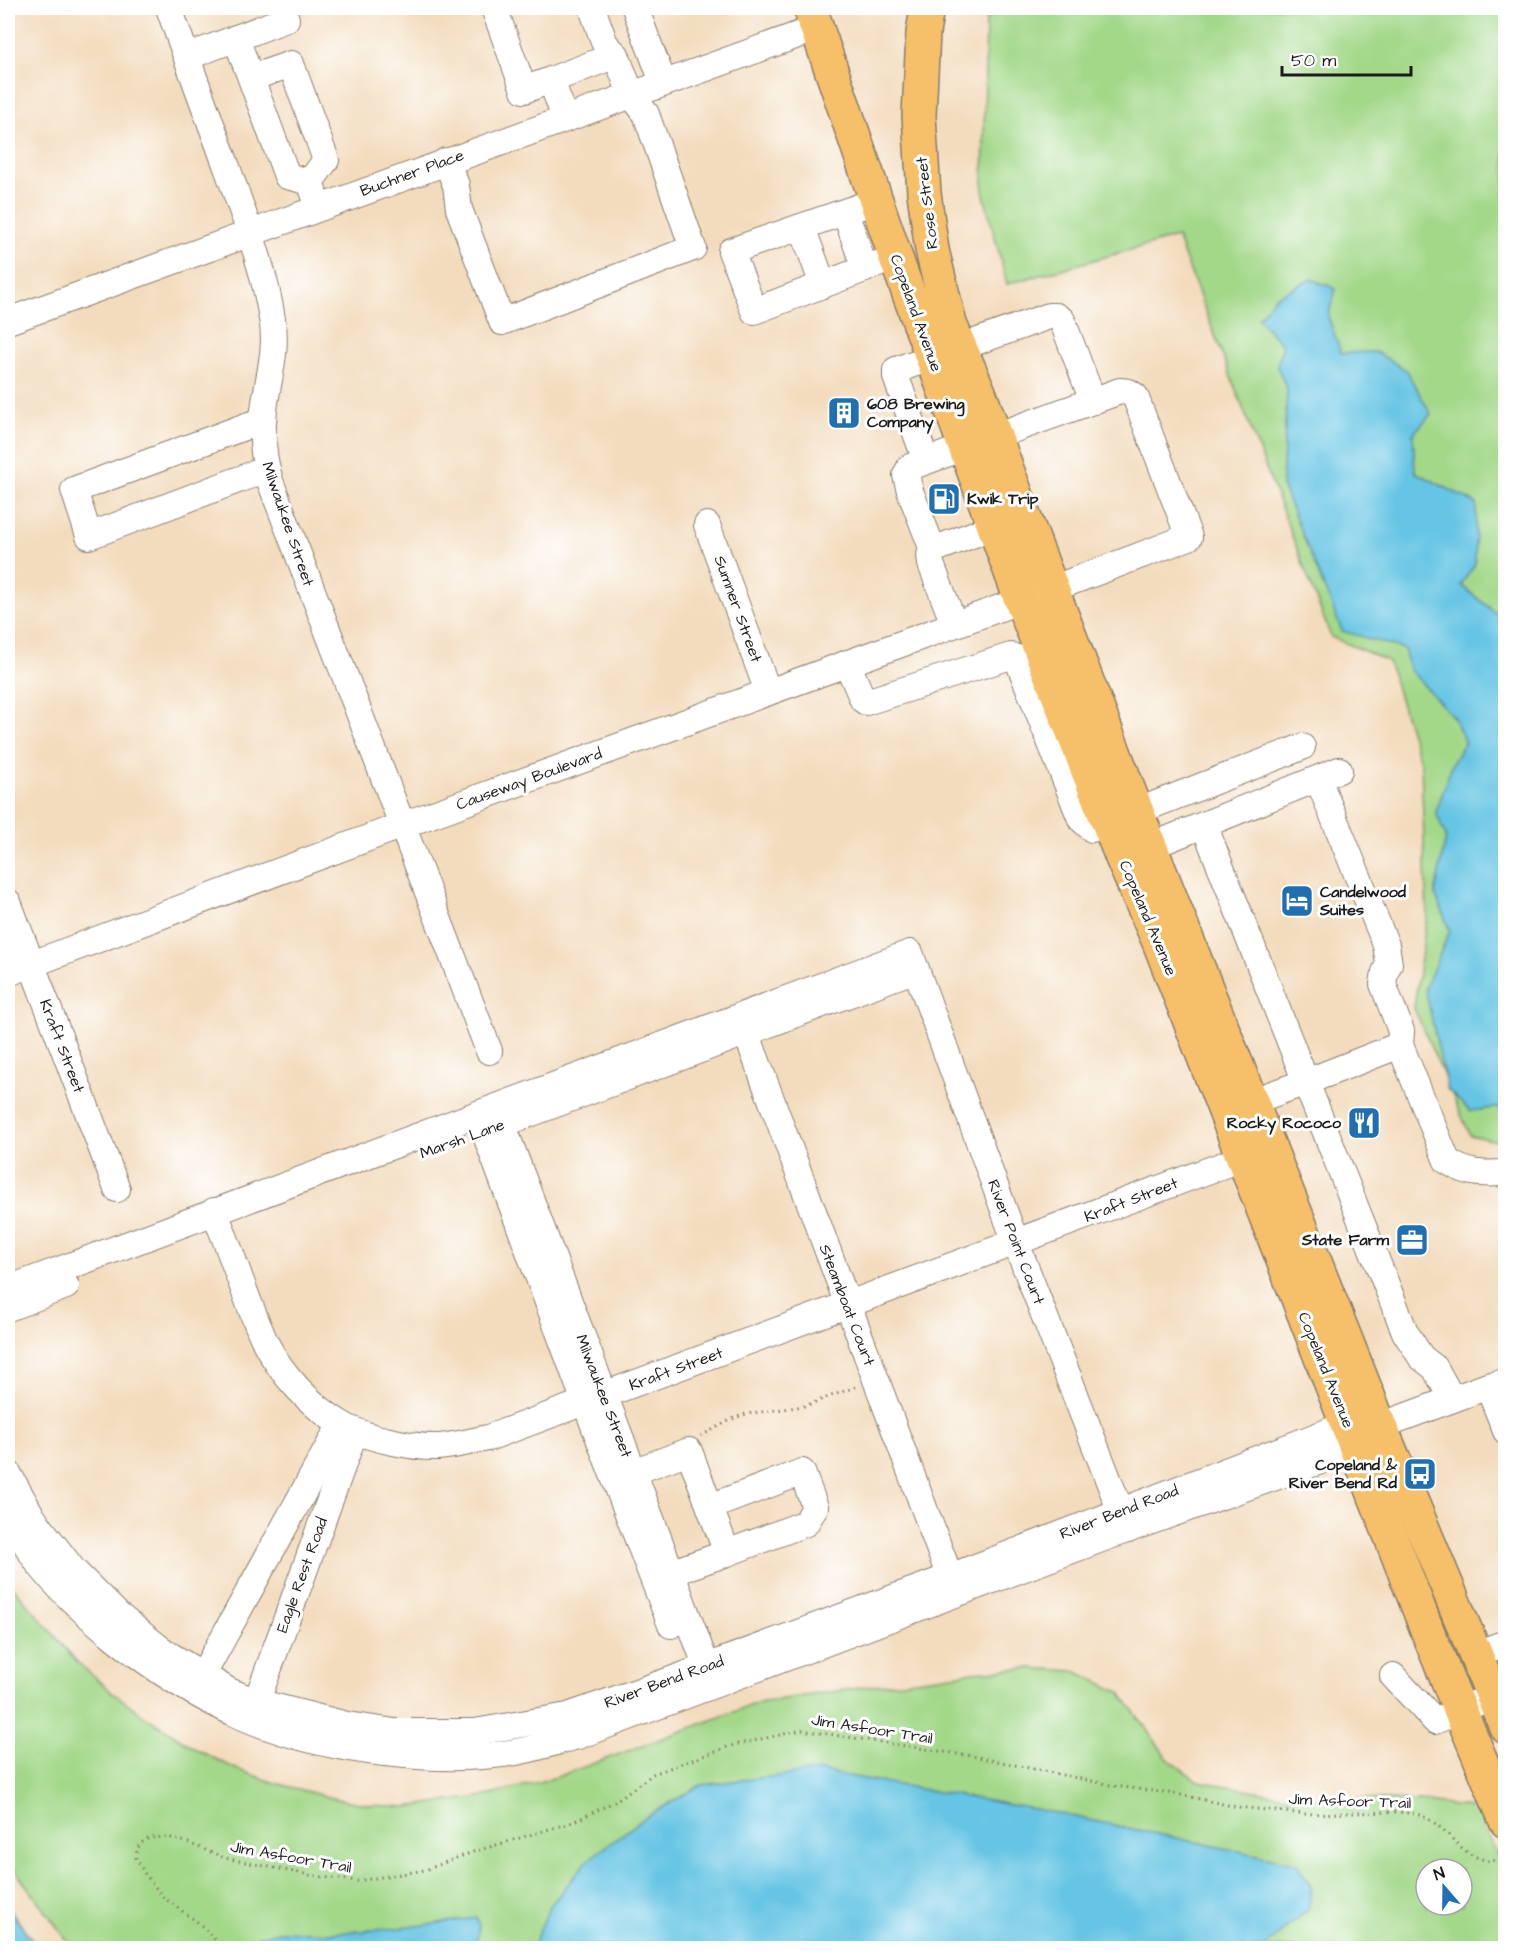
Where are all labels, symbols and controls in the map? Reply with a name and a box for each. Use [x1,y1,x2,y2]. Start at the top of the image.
scale bar [1282,39,1411,77]
text: 50 m [1291,48,1336,73]
street label: Buchner Place [357,144,467,202]
street label: Rose Street [910,155,944,250]
street label: Copeland Avenue [885,251,948,375]
place label: 608 Brewing Company [867,393,965,434]
building icon: 608 Brewing Company [826,395,862,431]
street label: Milwaukee Street [256,459,320,590]
fuel station icon: Kwik Trip [926,481,962,517]
place label: Kwik Trip [967,488,1039,510]
street label: Sumner Street [708,553,768,666]
street label: Causeway Boulevard [453,742,605,817]
street label: Copeland Avenue [1114,857,1182,979]
place label: Candelwood Suites [1319,881,1407,921]
hotel icon: Candelwood Suites [1279,883,1315,919]
street label: Kraft Street [34,996,90,1096]
restaurant icon: Rocky Rococo [1346,1105,1382,1141]
place label: Rocky Rococo [1227,1112,1342,1135]
street label: Marsh Lane [417,1113,508,1164]
street label: Kraft Street [1081,1172,1181,1228]
street label: River Point Court [982,1176,1050,1308]
office icon: State Farm [1394,1222,1430,1258]
place label: State Farm [1301,1229,1390,1251]
street label: Steamboat Court [814,1241,881,1370]
street label: Copeland Avenue [1293,1309,1359,1432]
street label: Milwaukee Street [570,1331,638,1461]
street label: Kraft Street [626,1342,726,1396]
place label: Copeland & River Bend Rd [1289,1454,1398,1494]
bus stop icon: Copeland & River Bend Rd [1402,1456,1438,1492]
street label: River Bend Road [1057,1479,1181,1545]
street label: Eagle Rest Road [271,1514,334,1636]
street label: River Bend Road [601,1650,727,1714]
street label: Jim Asfoor Trail [810,1709,934,1749]
street label: Jim Asfoor Trail [1288,1788,1412,1814]
street label: Jim Asfoor Trail [229,1836,353,1878]
north arrow [1414,1857,1474,1917]
text: N [1431,1862,1448,1886]

